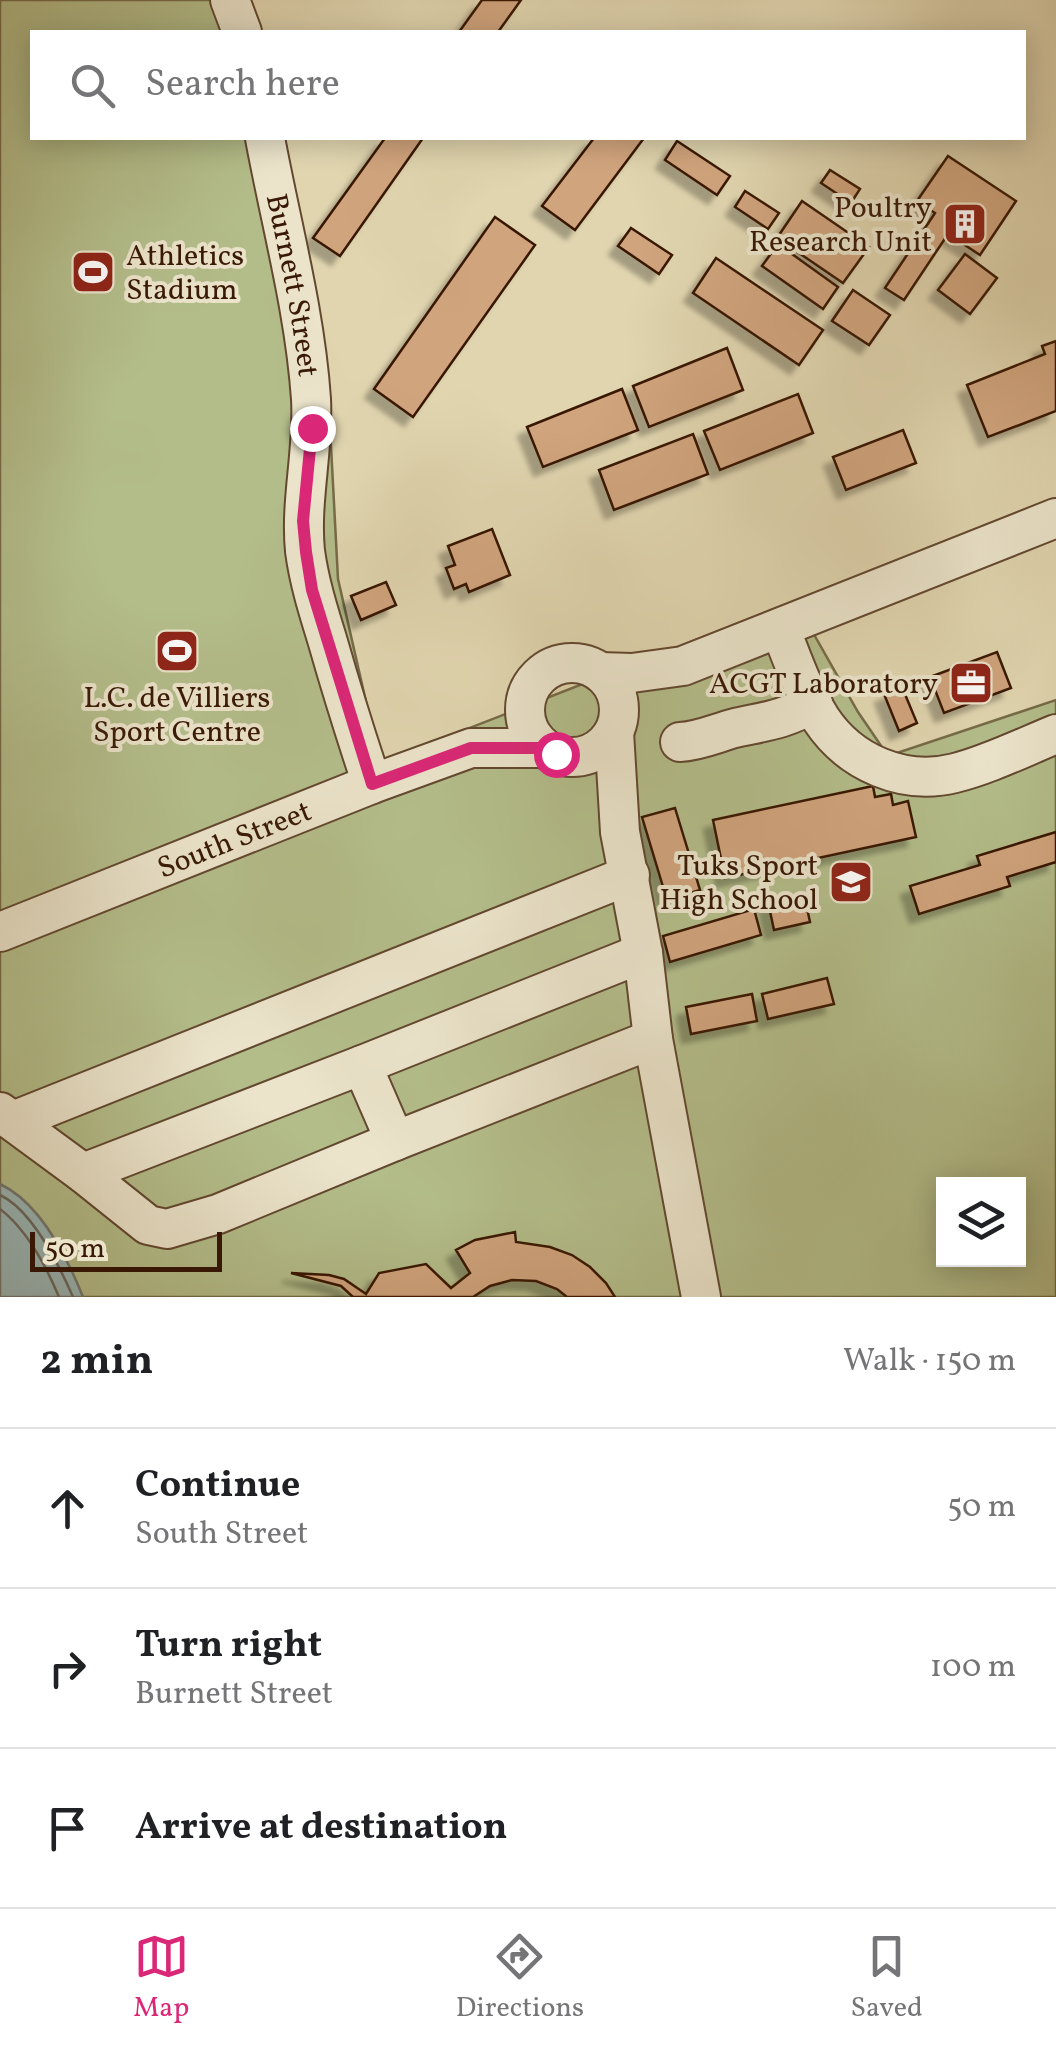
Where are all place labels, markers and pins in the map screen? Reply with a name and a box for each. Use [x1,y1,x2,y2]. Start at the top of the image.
place label: Poultry Research Unit [749,188,932,264]
building icon: Poultry Research Unit [942,201,988,247]
place label: Athletics Stadium [126,236,244,312]
sports icon: Athletics Stadium [70,249,116,295]
sports icon: L.C. de Villiers Sport Centre [154,628,200,674]
office icon: ACGT Laboratory [948,660,994,706]
place label: ACGT Laboratory [709,664,938,706]
place label: L.C. de Villiers Sport Centre [84,678,270,754]
place label: Tuks Sport High School [659,846,818,922]
school or university icon: Tuks Sport High School [828,859,874,905]

